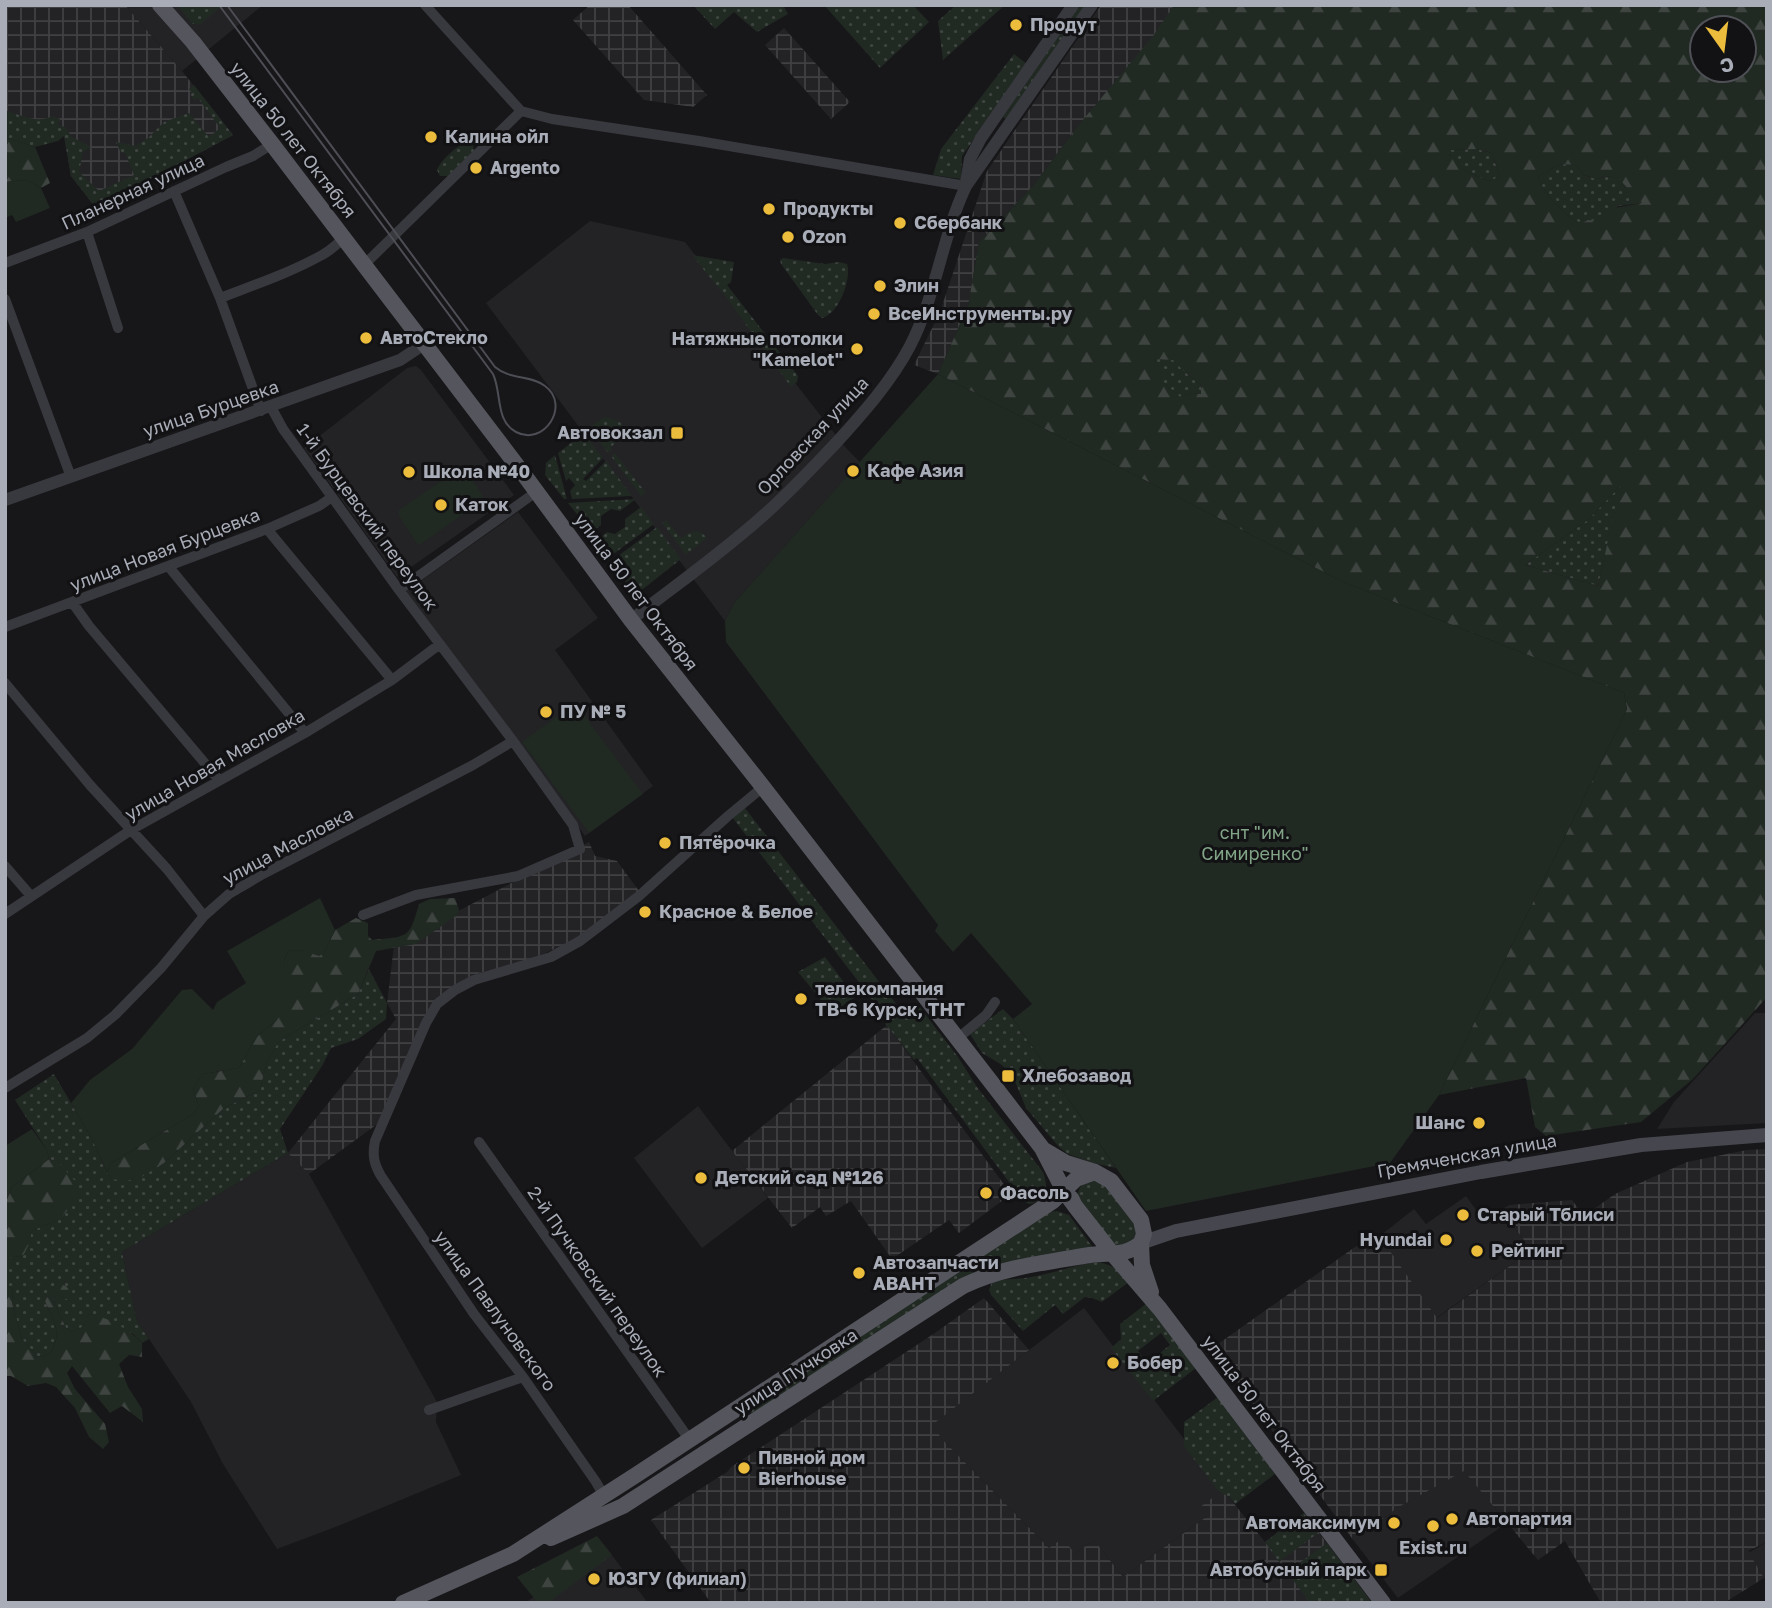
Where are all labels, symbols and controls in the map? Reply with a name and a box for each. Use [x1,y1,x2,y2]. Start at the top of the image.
place label: Продут [1030,13,1097,35]
north arrow [1688,14,1758,84]
marker: Продут [1008,17,1024,33]
text: С [1718,53,1737,79]
street label: улица 50 лет Октября [226,57,362,222]
place label: Калина ойл [445,125,549,147]
marker: Калина ойл [423,129,439,145]
street label: Планерная улица [58,148,208,234]
place label: Argento [490,156,560,178]
marker: Argento [468,160,484,176]
place label: Продукты [783,197,874,219]
marker: Продукты [761,201,777,217]
place label: Сбербанк [914,211,1003,233]
marker: Сбербанк [892,215,908,231]
place label: Ozon [802,225,847,247]
marker: Ozon [780,229,796,245]
place label: Элин [894,274,939,296]
marker: Элин [872,278,888,294]
place label: ВсеИнструменты.ру [888,302,1073,324]
marker: ВсеИнструменты.ру [866,306,882,322]
place label: АвтоСтекло [380,326,488,348]
place label: Натяжные потолки "Kamelot" [671,327,843,370]
marker: АвтоСтекло [358,330,374,346]
marker: Натяжные потолки "Kamelot" [849,341,865,357]
street label: Орловская улица [752,372,873,499]
street label: улица Бурцевка [140,375,281,442]
street label: 1-й Бурцевский переулок [293,419,443,614]
place label: Автовокзал [557,421,663,443]
marker: Автовокзал [669,425,685,441]
place label: Кафе Азия [867,459,964,481]
place label: Школа №40 [423,460,530,482]
marker: Кафе Азия [845,463,861,479]
marker: Школа №40 [401,464,417,480]
place label: Каток [455,493,509,515]
marker: Каток [433,497,449,513]
street label: улица Новая Бурцевка [67,503,263,595]
street label: улица 50 лет Октября [570,508,703,675]
place label: ПУ № 5 [560,700,626,722]
street label: улица Новая Масловка [121,704,308,825]
marker: ПУ № 5 [538,704,554,720]
street label: улица Масловка [219,801,357,889]
park label: снт "им. Симиренко" [1201,821,1309,864]
place label: Пятёрочка [679,831,776,853]
marker: Пятёрочка [657,835,673,851]
place label: Красное & Белое [659,900,813,922]
marker: Красное & Белое [637,904,653,920]
place label: телекомпания ТВ-6 Курск, ТНТ [815,977,965,1020]
marker: телекомпания ТВ-6 Курск, ТНТ [793,991,809,1007]
place label: Хлебозавод [1022,1064,1131,1086]
marker: Хлебозавод [1000,1068,1016,1084]
place label: Шанс [1415,1111,1465,1133]
marker: Шанс [1471,1115,1487,1131]
street label: Гремяченская улица [1375,1128,1558,1182]
place label: Детский сад №126 [715,1166,884,1188]
marker: Детский сад №126 [693,1170,709,1186]
place label: Фасоль [1000,1181,1069,1203]
street label: 2-й Пучковский переулок [523,1182,672,1381]
marker: Фасоль [978,1185,994,1201]
place label: Старый Тблиси [1477,1203,1614,1225]
marker: Старый Тблиси [1455,1207,1471,1223]
street label: улица Павлуновского [430,1226,561,1395]
place label: Hyundai [1359,1228,1432,1250]
marker: Hyundai [1438,1232,1454,1248]
place label: Рейтинг [1491,1239,1564,1261]
marker: Рейтинг [1469,1243,1485,1259]
place label: Автозапчасти АВАНТ [873,1251,999,1294]
marker: Автозапчасти АВАНТ [851,1265,867,1281]
street label: улица Пучковка [730,1323,861,1419]
street label: улица 50 лет Октября [1198,1330,1331,1497]
place label: Бобер [1127,1351,1183,1373]
marker: Бобер [1105,1355,1121,1371]
place label: Пивной дом Bierhouse [758,1446,865,1489]
marker: Пивной дом Bierhouse [736,1460,752,1476]
place label: Автопартия [1466,1507,1572,1529]
place label: Автомаксимум [1245,1511,1380,1533]
marker: Автопартия [1444,1511,1460,1527]
marker: Автомаксимум [1386,1515,1402,1531]
marker: Exist.ru [1425,1518,1441,1534]
place label: Exist.ru [1399,1536,1467,1558]
place label: Автобусный парк [1210,1558,1368,1580]
marker: Автобусный парк [1373,1562,1389,1578]
place label: ЮЗГУ (филиал) [608,1567,747,1589]
marker: ЮЗГУ (филиал) [586,1571,602,1587]

